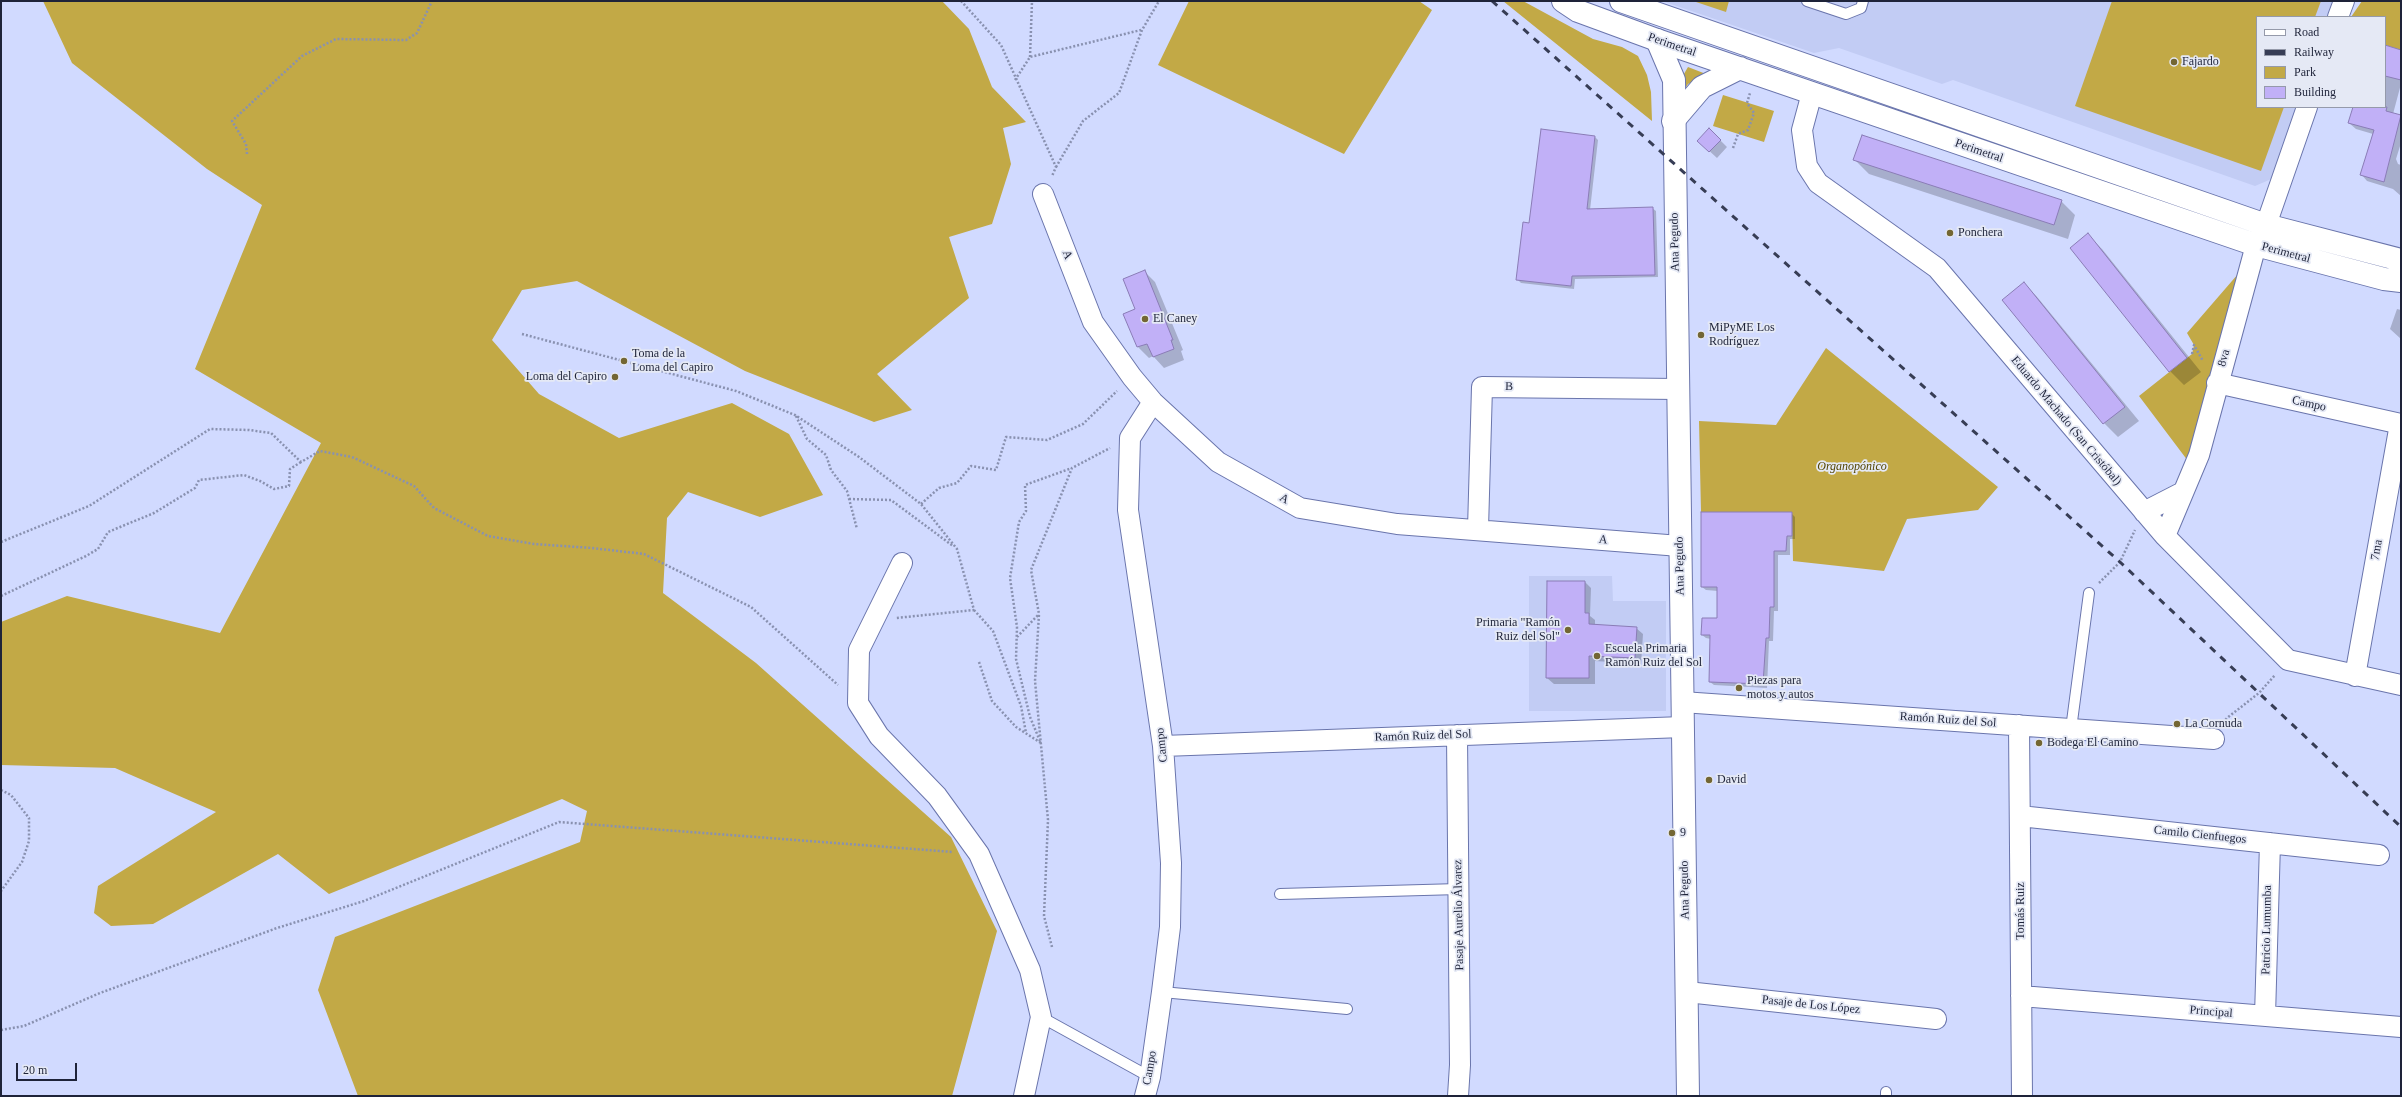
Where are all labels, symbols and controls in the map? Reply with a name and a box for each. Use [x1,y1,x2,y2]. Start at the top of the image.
legend [2256,16,2386,108]
text: Road [2294,25,2319,39]
street label: Perimetral [1646,30,1698,60]
text: Railway [2294,45,2334,59]
place label: Fajardo [2182,55,2219,69]
marker: Fajardo [2169,57,2179,67]
text: Park [2294,65,2316,79]
text: Building [2294,85,2336,99]
street label: Perimetral [1953,136,2005,166]
street label: Ana Pegudo [1667,212,1683,272]
place label: Ponchera [1958,226,2003,240]
marker: Ponchera [1945,228,1955,238]
street label: Perimetral [2260,240,2312,266]
street label: A [1059,248,1075,262]
place label: El Caney [1153,312,1197,326]
marker: El Caney [1140,314,1150,324]
place label: MiPyME Los Rodríguez [1709,321,1775,349]
marker: MiPyME Los Rodríguez [1696,330,1706,340]
place label: Toma de la Loma del Capiro [632,347,713,375]
street label: 8va [2215,348,2233,368]
street label: Eduardo Machado (San Cristóbal) [2008,353,2124,489]
marker: Toma de la Loma del Capiro [619,356,629,366]
place label: Loma del Capiro [526,370,607,384]
marker: Loma del Capiro [610,372,620,382]
street label: B [1505,380,1513,394]
street label: Campo [2290,393,2328,415]
park label: Organopónico [1817,460,1887,474]
street label: A [1277,491,1291,507]
street label: A [1598,532,1608,548]
street label: Ana Pegudo [1672,536,1688,596]
street label: 7ma [2368,539,2386,561]
place label: Primaria "Ramón Ruiz del Sol" [1476,616,1560,644]
marker: Primaria "Ramón Ruiz del Sol" [1563,625,1573,635]
place label: Escuela Primaria Ramón Ruiz del Sol [1605,642,1702,670]
marker: Escuela Primaria Ramón Ruiz del Sol [1592,651,1602,661]
place label: Piezas para motos y autos [1747,674,1814,702]
marker: Piezas para motos y autos [1734,683,1744,693]
street label: Ramón Ruiz del Sol [1899,709,1997,731]
place label: La Cornuda [2185,717,2242,731]
marker: La Cornuda [2172,719,2182,729]
street label: Campo [1153,727,1171,763]
street label: Ramón Ruiz del Sol [1374,727,1472,745]
place label: Bodega El Camino [2047,736,2138,750]
marker: Bodega El Camino [2034,738,2044,748]
place label: David [1717,773,1746,787]
marker: David [1704,775,1714,785]
street label: Camilo Cienfuegos [2153,823,2247,847]
place label: 9 [1680,826,1686,840]
marker: 9 [1667,828,1677,838]
street label: Pasaje Aurelio Álvarez [1451,859,1467,971]
street label: Ana Pegudo [1677,860,1693,920]
street label: Tomás Ruiz [2014,882,2028,940]
street label: Patricio Lumumba [2259,885,2275,975]
street label: Pasaje de Los López [1761,993,1861,1017]
street label: Principal [2189,1003,2233,1021]
street label: Campo [1140,1050,1160,1086]
scale bar [18,1055,79,1081]
text: 20 m [23,1063,47,1077]

